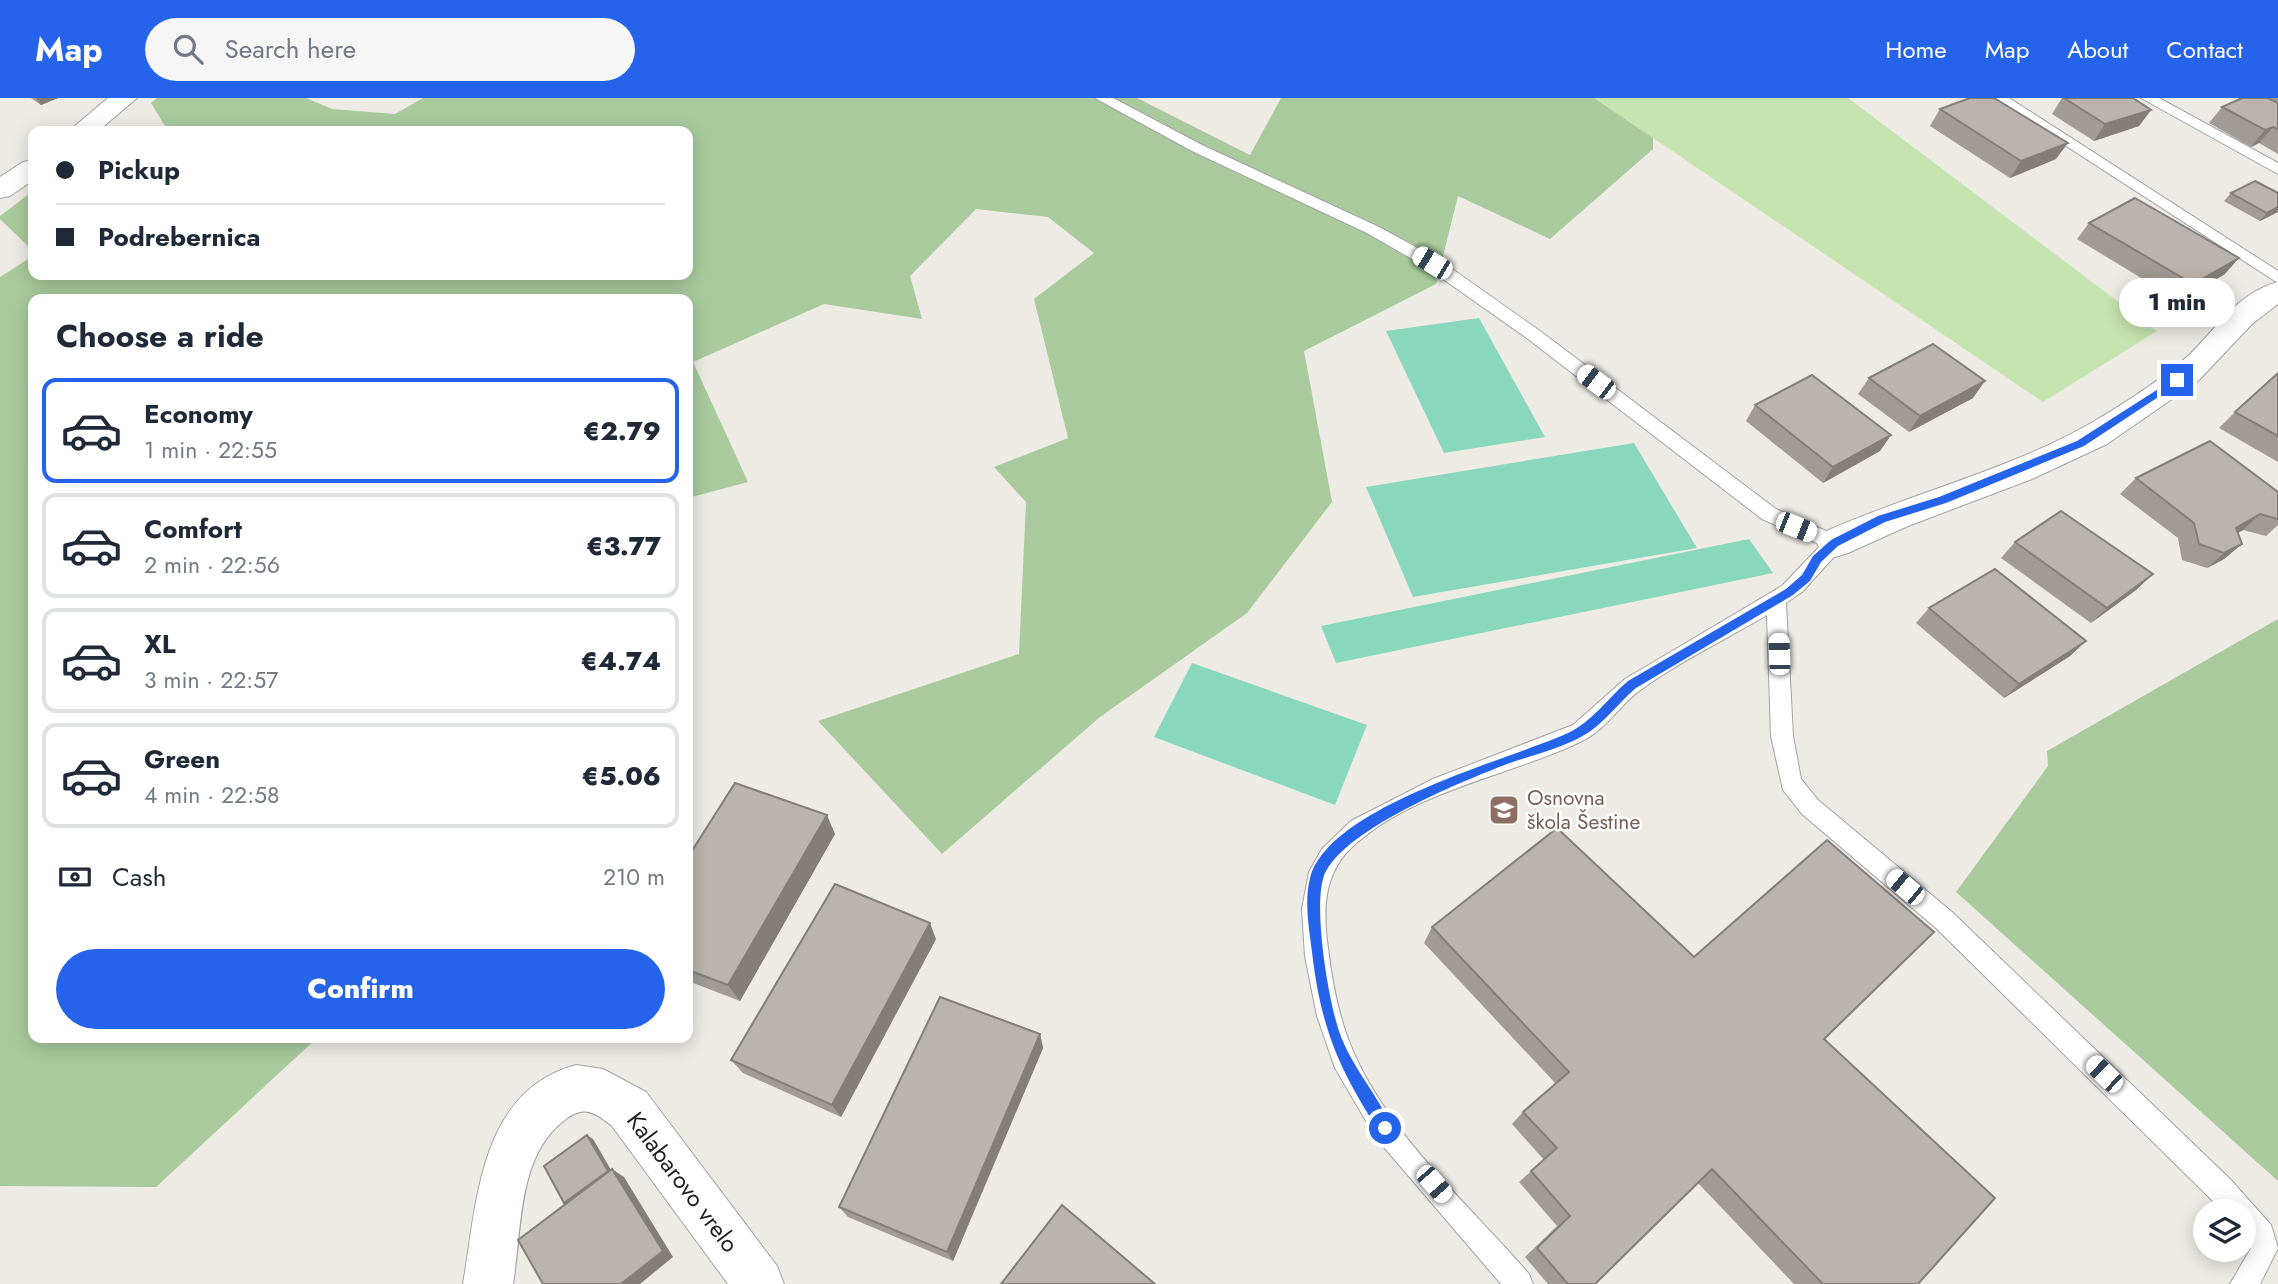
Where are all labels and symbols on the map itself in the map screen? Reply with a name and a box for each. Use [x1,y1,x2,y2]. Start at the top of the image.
car [1409,243,1456,283]
callout: 1 min [2119,278,2235,328]
car [1573,361,1620,403]
route end [2161,364,2193,396]
car [1773,509,1820,545]
car [1768,633,1791,675]
place label: Osnovna škola Šestine [1527,783,1640,837]
school or university icon: Osnovna škola Šestine [1487,793,1521,827]
car [1883,865,1928,909]
car [2082,1052,2127,1096]
street label: Kalabarovo vrelo [618,1104,748,1260]
route start [1369,1112,1401,1144]
car [1413,1161,1456,1207]

